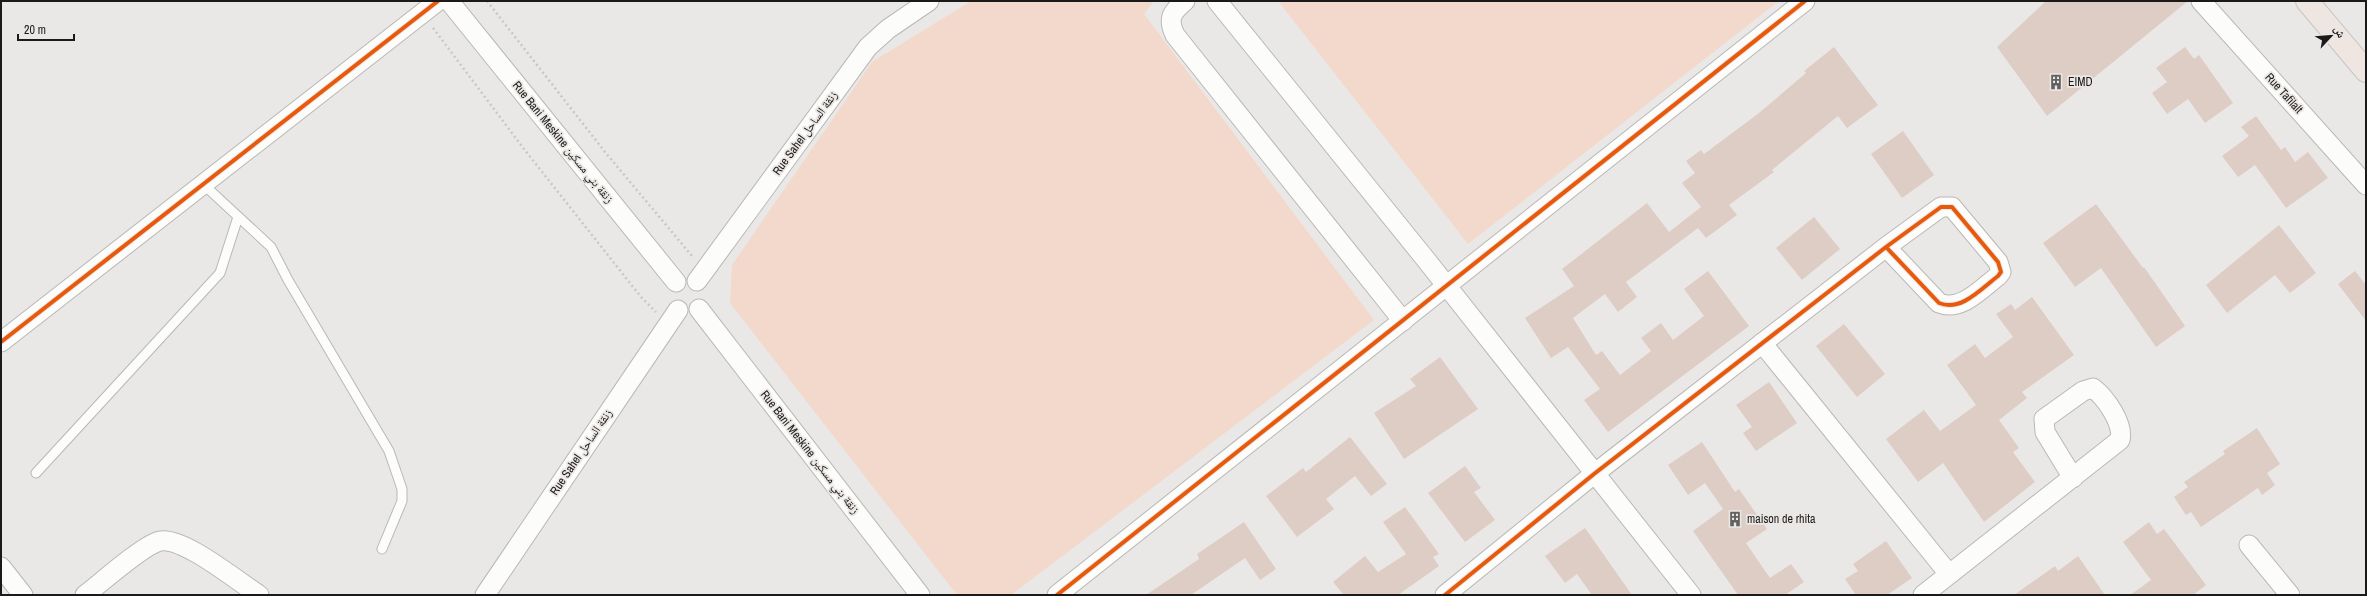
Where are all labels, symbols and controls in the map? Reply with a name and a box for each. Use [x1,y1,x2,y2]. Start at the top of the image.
scale bar [18,16,74,42]
north arrow [2311,16,2351,56]
text: 20 m [24,22,46,38]
text: ش [2330,23,2349,41]
street label: Rue Tafilalt [2262,69,2307,117]
building icon: EIMD [2047,73,2065,91]
place label: EIMD [2068,74,2093,90]
street label: Rue Bani Meskine زنقة بني مسكين [507,78,617,208]
street label: Rue Sahel زنقة الساحل [769,87,841,178]
street label: Rue Bani Meskine زنقة بني مسكين [755,387,863,519]
street label: Rue Sahel زنقة الساحل [546,406,616,498]
building icon: maison de rhita [1726,510,1744,528]
place label: maison de rhita [1747,511,1816,527]

